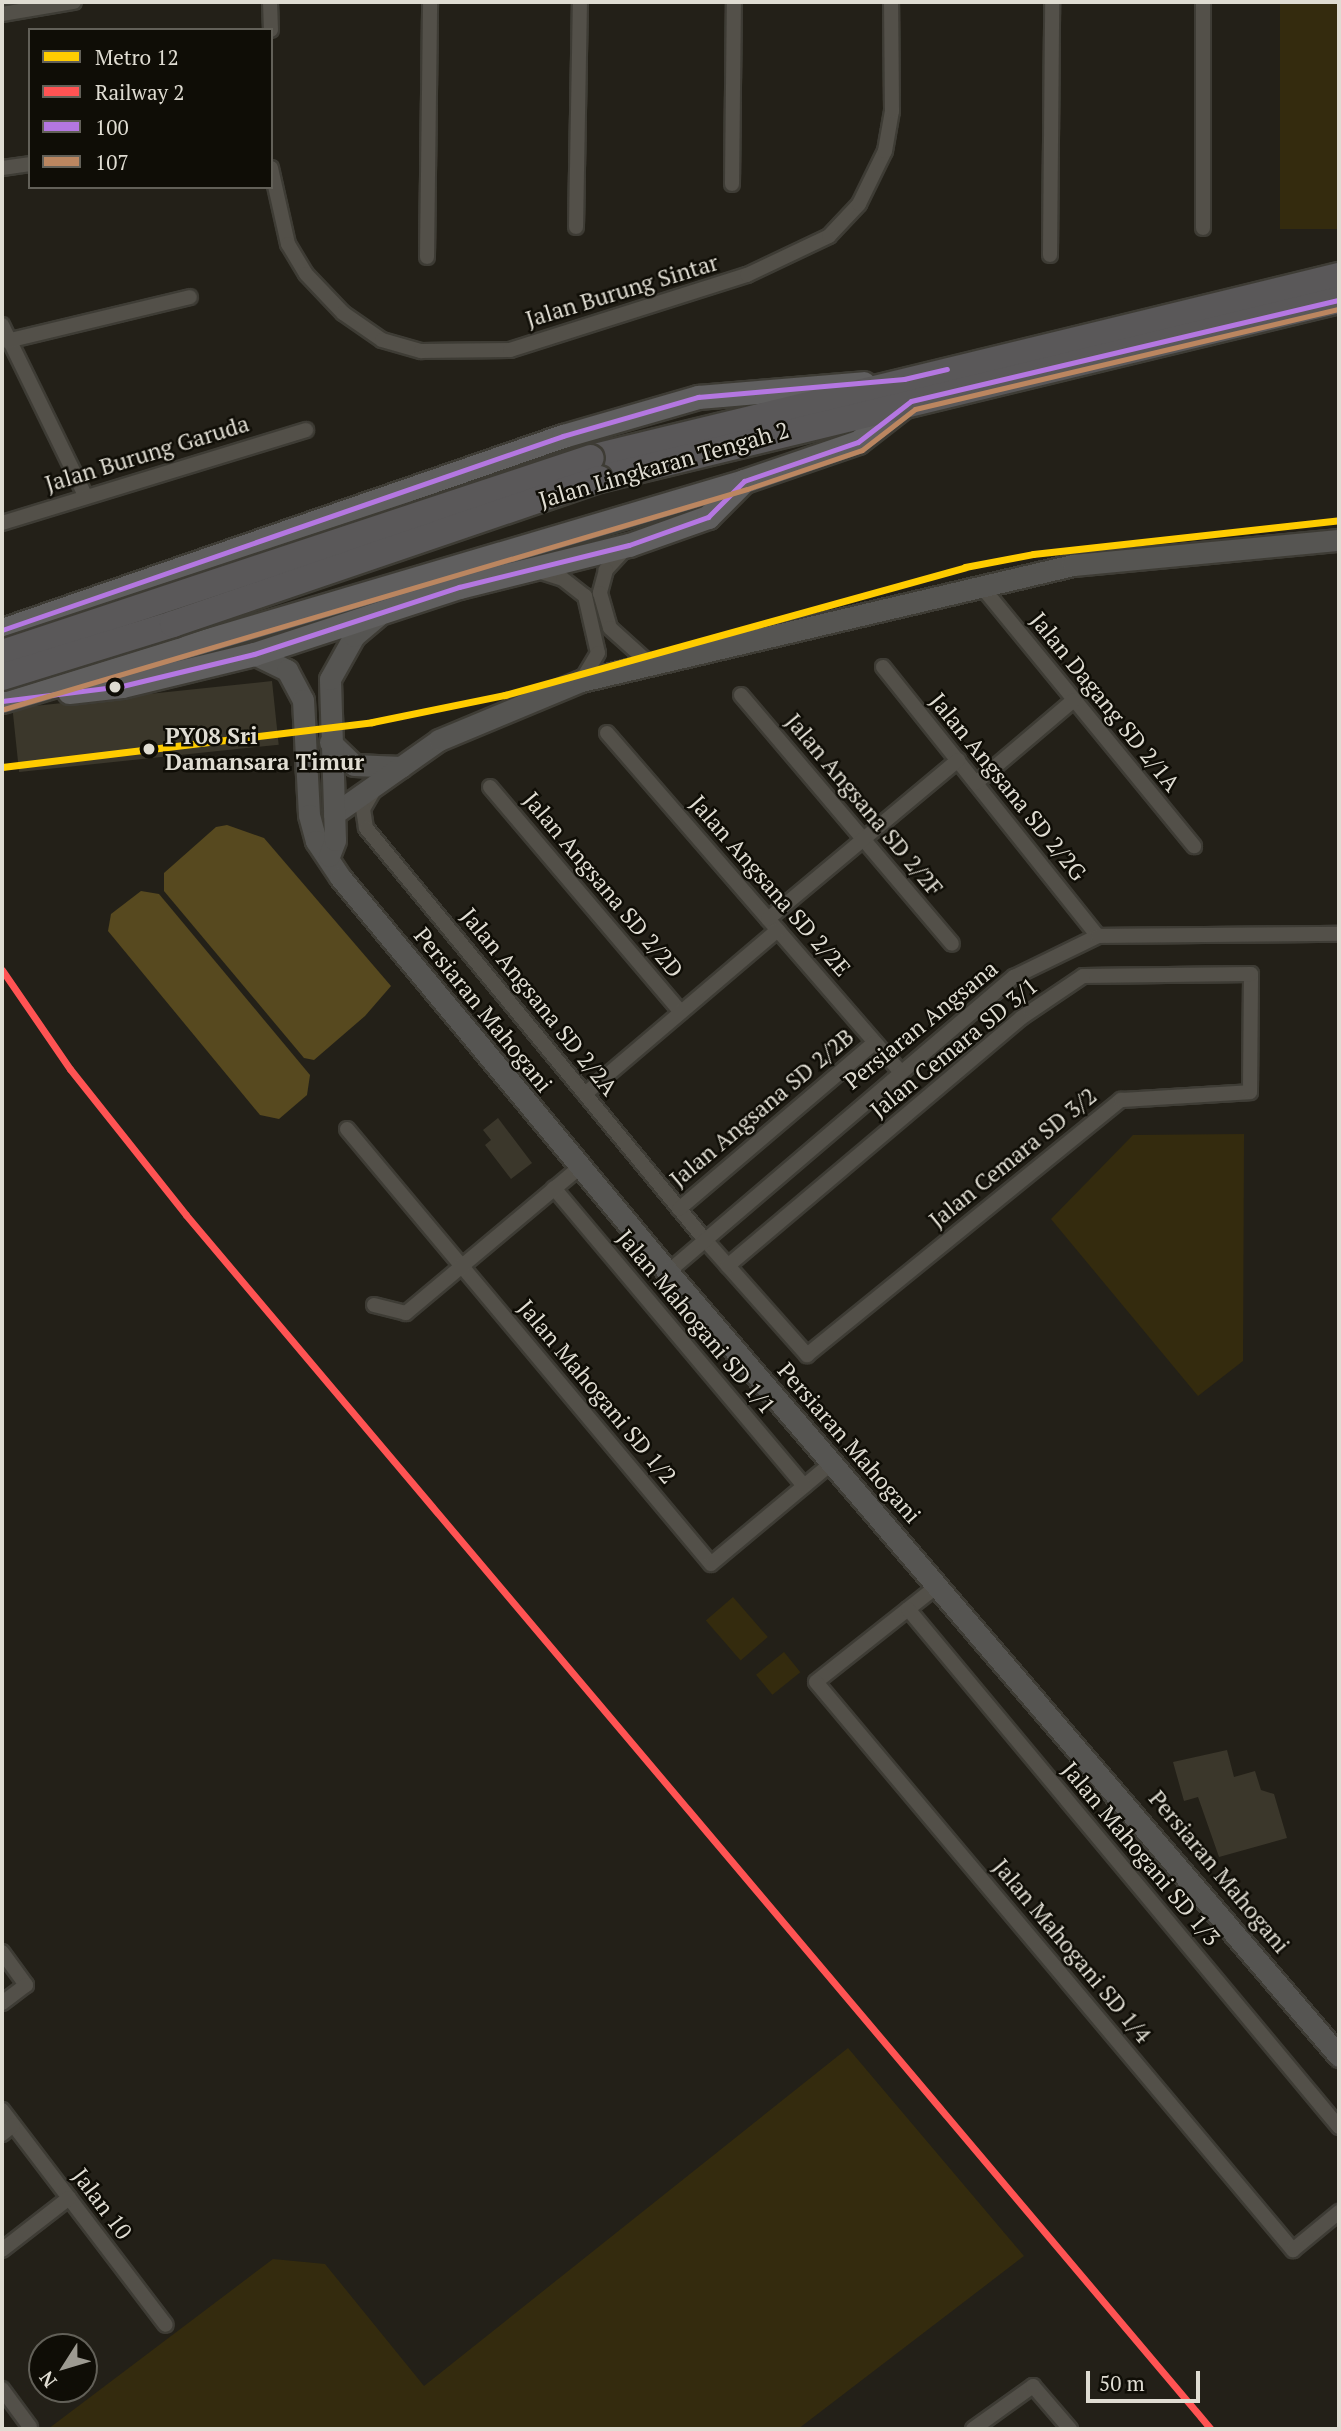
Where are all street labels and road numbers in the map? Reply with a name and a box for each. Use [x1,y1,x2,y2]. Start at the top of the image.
street label: Jalan Burung Sintar [522,249,722,333]
street label: Jalan Burung Garuda [42,410,252,498]
street label: Jalan Lingkaran Tengah 2 [536,416,792,514]
street label: Jalan Dagang SD 2/1A [1024,607,1186,797]
street label: Jalan Angsana SD 2/2G [924,688,1092,886]
street label: Jalan Angsana SD 2/2F [779,708,949,902]
street label: Jalan Angsana SD 2/2D [517,786,689,984]
street label: Jalan Angsana SD 2/2E [684,790,856,982]
street label: Jalan Angsana SD 2/2A [455,903,623,1101]
street label: Persiaran Mahogani [408,922,558,1098]
street label: Persiaran Angsana [839,955,1003,1095]
street label: Jalan Cemara SD 3/1 [865,972,1043,1124]
street label: Jalan Angsana SD 2/2B [664,1023,860,1193]
street label: Jalan Cemara SD 3/2 [924,1082,1102,1234]
street label: Jalan Mahogani SD 1/1 [611,1224,781,1420]
street label: Jalan Mahogani SD 1/2 [512,1294,682,1490]
street label: Persiaran Mahogani [772,1357,926,1529]
street label: Jalan Mahogani SD 1/3 [1056,1756,1226,1952]
street label: Persiaran Mahogani [1143,1785,1295,1959]
street label: Jalan Mahogani SD 1/4 [987,1853,1157,2049]
street label: Jalan 10 [66,2163,138,2245]

